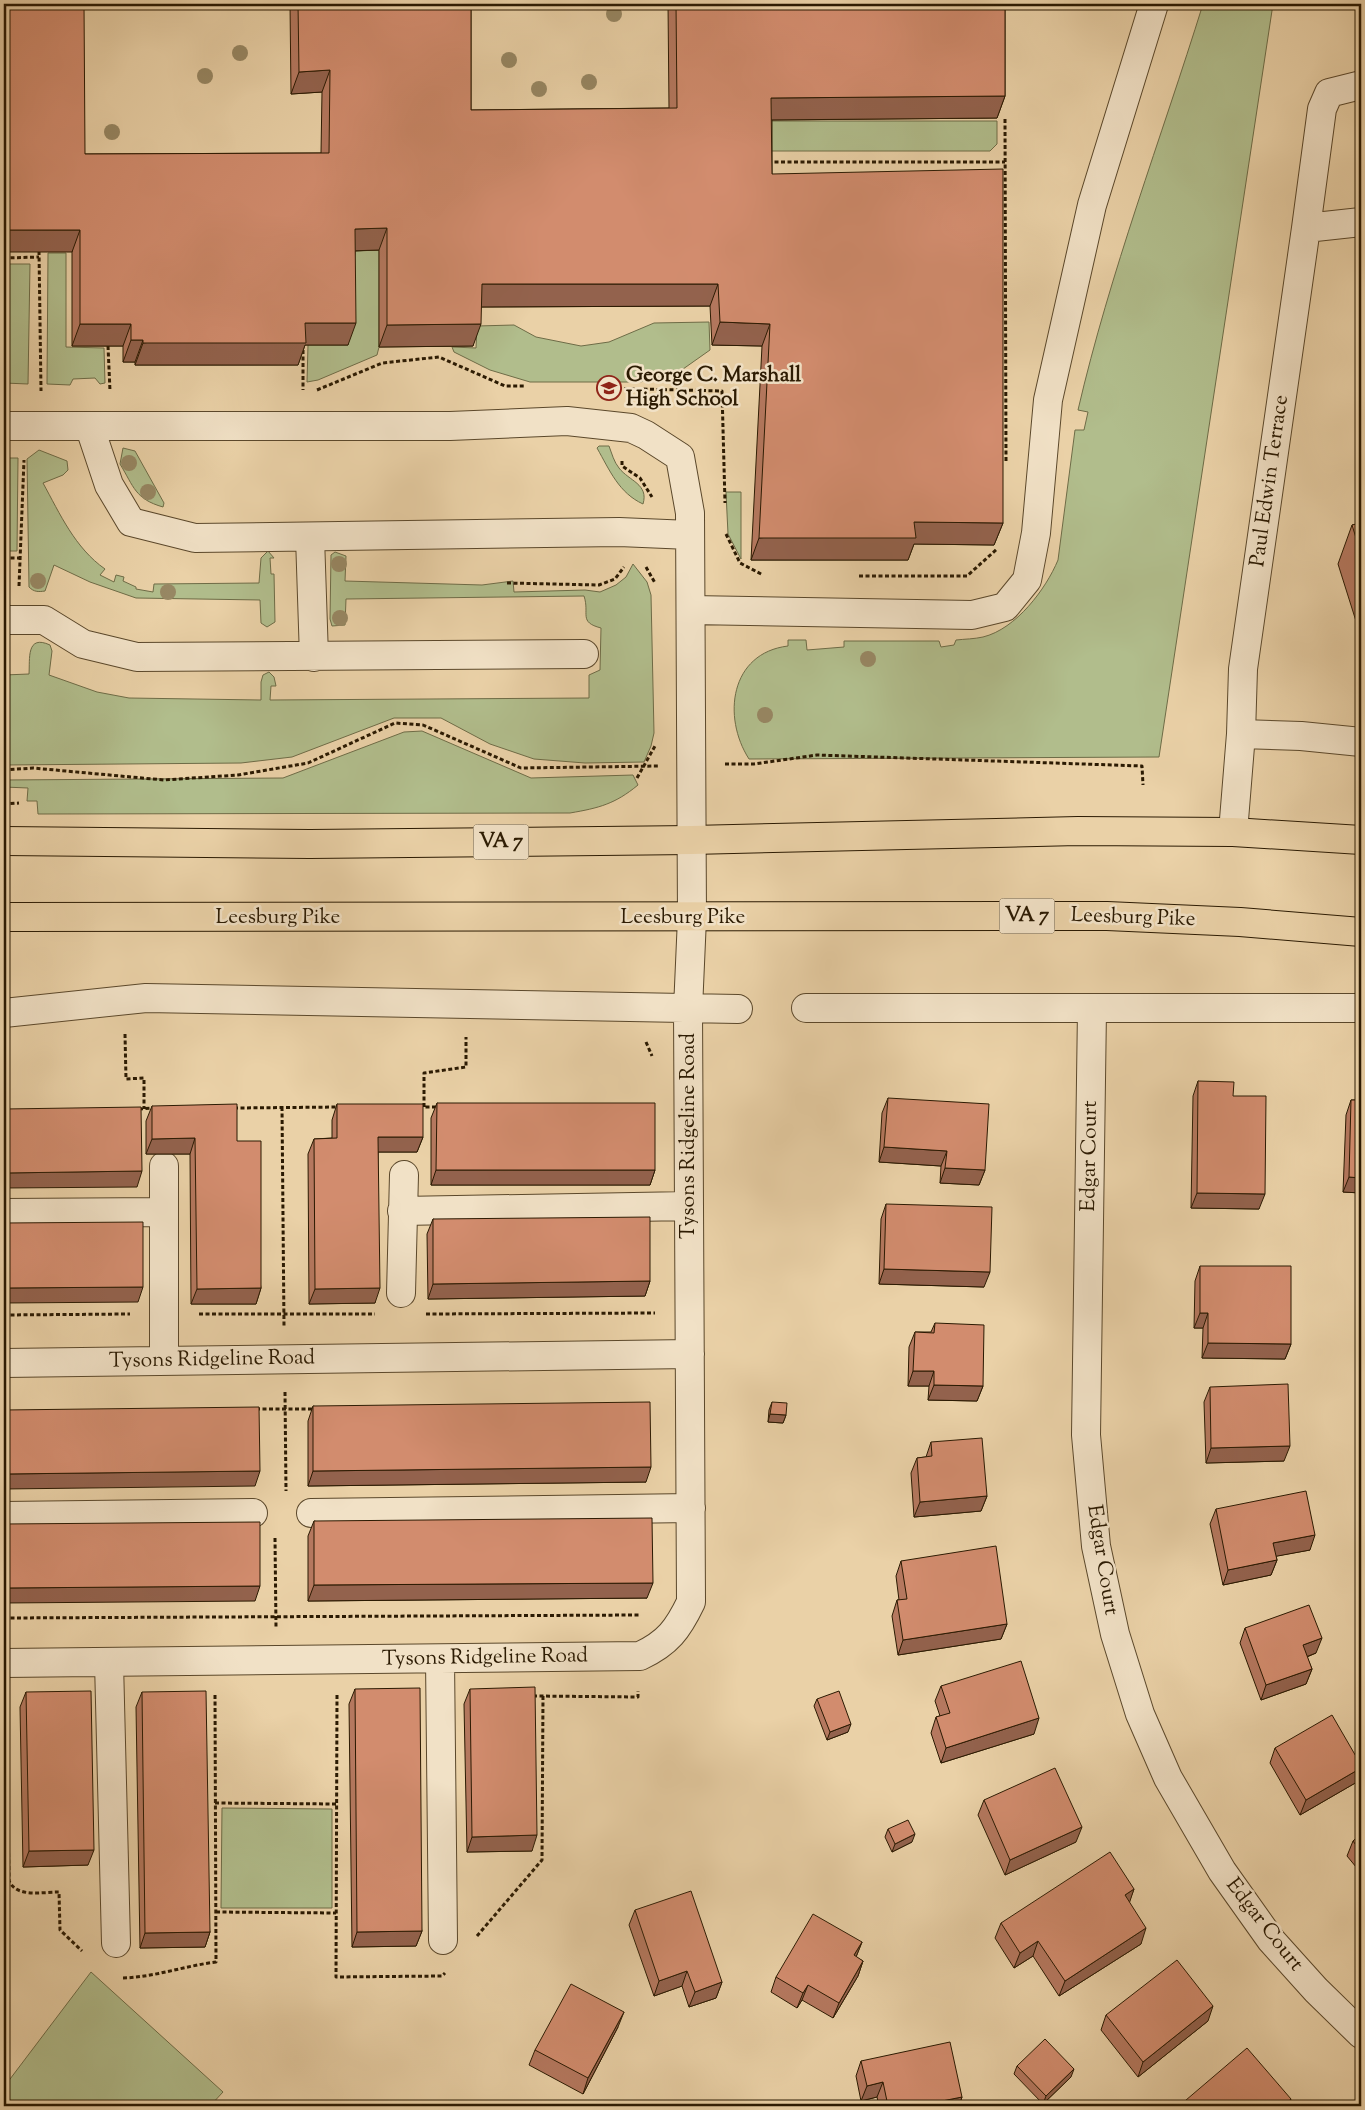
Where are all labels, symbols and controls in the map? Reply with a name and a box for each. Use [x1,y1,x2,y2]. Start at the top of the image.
place label: George C. Marshall High School [626,361,801,415]
school or university icon: George C. Marshall High School [596,375,622,401]
street label: Paul Edwin Terrace [1243,393,1297,569]
road number: VA 7 [474,824,528,860]
road number: VA 7 [1000,898,1054,934]
street label: Leesburg Pike [1070,901,1196,935]
street label: Leesburg Pike [216,903,340,933]
street label: Leesburg Pike [621,903,745,933]
street label: Tysons Ridgeline Road [674,1033,704,1239]
street label: Edgar Court [1074,1100,1106,1212]
street label: Tysons Ridgeline Road [109,1343,315,1377]
street label: Edgar Court [1078,1503,1126,1617]
street label: Tysons Ridgeline Road [382,1641,588,1675]
street label: Edgar Court [1218,1872,1310,1978]

